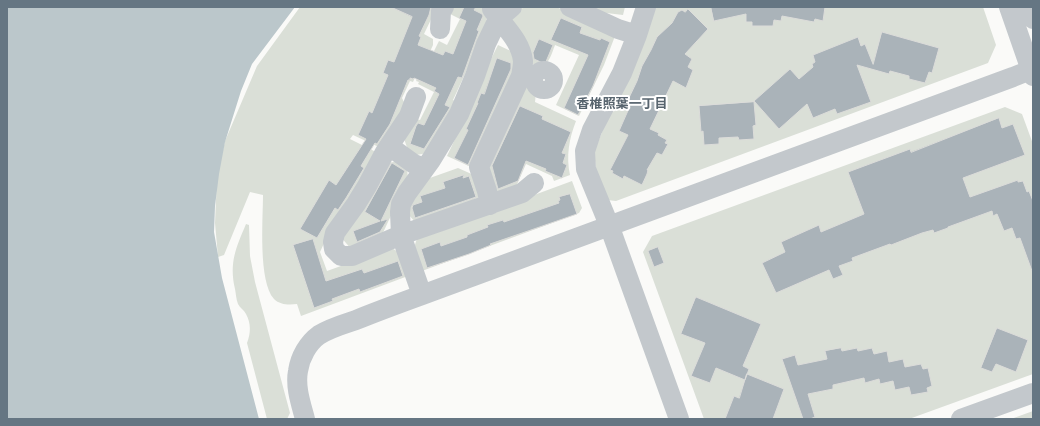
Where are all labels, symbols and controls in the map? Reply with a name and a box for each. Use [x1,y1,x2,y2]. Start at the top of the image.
district label: 香椎照葉一丁目 [577,96,667,112]

